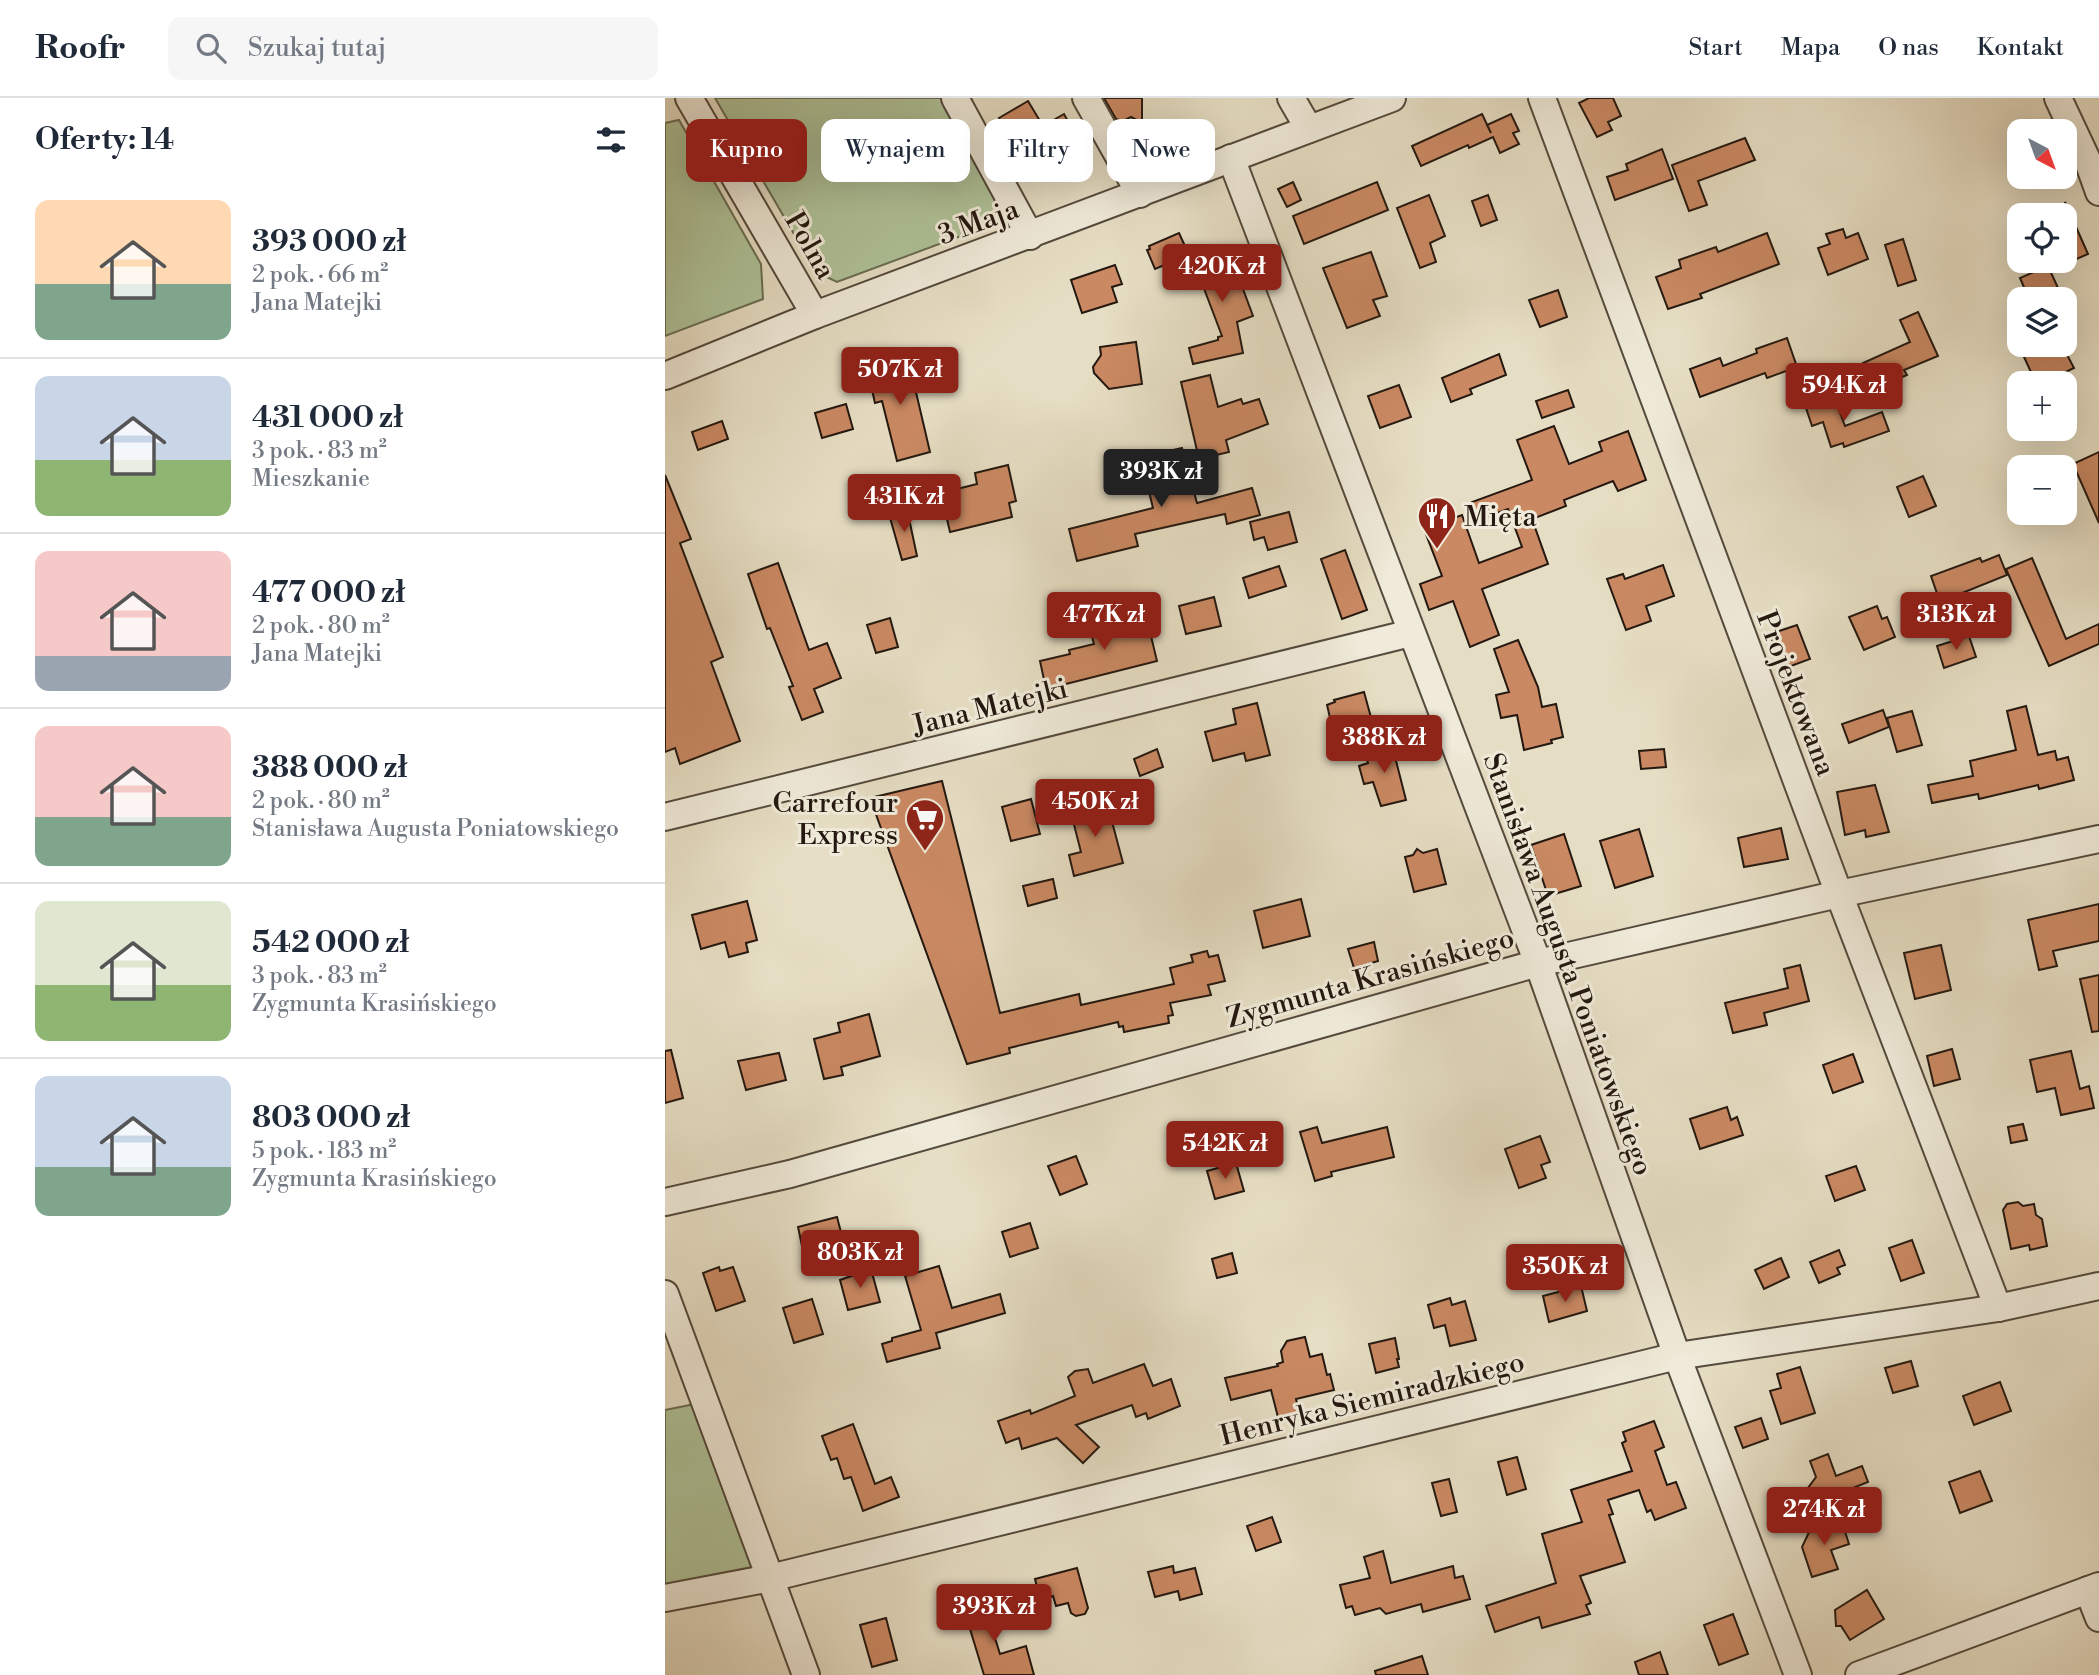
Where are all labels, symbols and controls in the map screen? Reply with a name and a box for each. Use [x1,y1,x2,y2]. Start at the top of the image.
search box [168,17,658,80]
text: Roofr [35,28,126,69]
icon: search [192,29,230,67]
text: Szukaj tutaj [248,32,386,64]
text: Start [1688,33,1743,63]
text: Mapa [1781,33,1840,63]
text: O nas [1878,33,1939,63]
text: Kontakt [1977,33,2064,63]
chip: Kupno [686,119,807,182]
chip: Wynajem [821,119,970,182]
chip: Filtry [984,119,1093,182]
chip: Nowe [1107,119,1215,182]
north arrow [2007,119,2077,189]
map controls [2007,119,2077,525]
text: Oferty: 14 [35,121,174,159]
icon: filters [592,121,630,159]
street label: 3 Maja [933,191,1024,253]
button: locate [2007,203,2077,273]
street label: Polna [777,206,843,286]
text: 393 000 zł [252,223,406,261]
icon: home [91,228,175,312]
pin: 420K zł [1157,244,1287,304]
text: 420K zł [1178,253,1266,281]
text: 2 pok. · 66 m² [252,261,388,289]
button: layers [2007,287,2077,357]
text: Jana Matejki [252,289,382,317]
pin: 507K zł [835,348,965,407]
text: 507K zł [857,356,943,384]
pin: 594K zł [1779,364,1909,423]
button: + [2007,371,2077,441]
text: 594K zł [1802,372,1886,400]
text: 431 000 zł [252,399,403,437]
icon: home [91,404,175,488]
text: 3 pok. · 83 m² [252,437,387,465]
pin: 393K zł [1096,450,1226,509]
button: − [2007,455,2077,525]
text: 393K zł [1119,458,1203,486]
text: Mieszkanie [252,465,370,493]
pin: 431K zł [839,474,969,534]
text: 431K zł [864,483,944,511]
restaurant icon: Mięta [1416,495,1458,550]
place label: Mięta [1464,500,1537,535]
text: 477 000 zł [252,574,405,612]
icon: home [91,579,175,663]
pin: 477K zł [1039,592,1169,652]
pin: 313K zł [1891,592,2021,652]
text: 477K zł [1063,601,1145,629]
text: 313K zł [1916,601,1996,629]
street label: Projektowana [1748,606,1843,782]
text: 2 pok. · 80 m² [252,612,390,640]
text: Jana Matejki [252,640,382,668]
street label: Jana Matejki [908,671,1072,744]
pin: 388K zł [1319,716,1449,775]
text: 388K zł [1342,724,1426,752]
text: 388 000 zł [252,749,407,787]
street label: Stanisława Augusta Poniatowskiego [1475,749,1660,1180]
icon: home [91,754,175,838]
pin: 450K zł [1030,780,1160,839]
place label: Carrefour Express [773,786,898,853]
text: 2 pok. · 80 m² [252,787,390,815]
text: 450K zł [1051,788,1139,816]
supermarket icon: Carrefour Express [904,797,946,852]
text: Stanisława Augusta Poniatowskiego [252,815,619,843]
street label: Zygmunta Krasińskiego [1222,921,1518,1036]
text: 542 000 zł [252,924,409,962]
icon: home [91,929,175,1013]
text: 3 pok. · 83 m² [252,962,387,990]
text: Zygmunta Krasińskiego [252,990,497,1018]
text: 803 000 zł [252,1099,410,1137]
icon: home [91,1104,175,1188]
pin: 542K zł [1160,1122,1290,1181]
text: 542K zł [1182,1130,1268,1158]
text: 5 pok. · 183 m² [252,1137,396,1165]
text: Zygmunta Krasińskiego [252,1165,497,1193]
pin: 803K zł [795,1230,925,1290]
text: 803K zł [817,1239,903,1267]
pin: 350K zł [1500,1244,1630,1304]
text: 350K zł [1522,1253,1608,1281]
street label: Henryka Siemiradzkiego [1217,1345,1528,1454]
pin: 274K zł [1759,1488,1889,1547]
text: 274K zł [1783,1496,1865,1524]
pin: 393K zł [929,1584,1059,1644]
text: 393K zł [952,1593,1036,1621]

